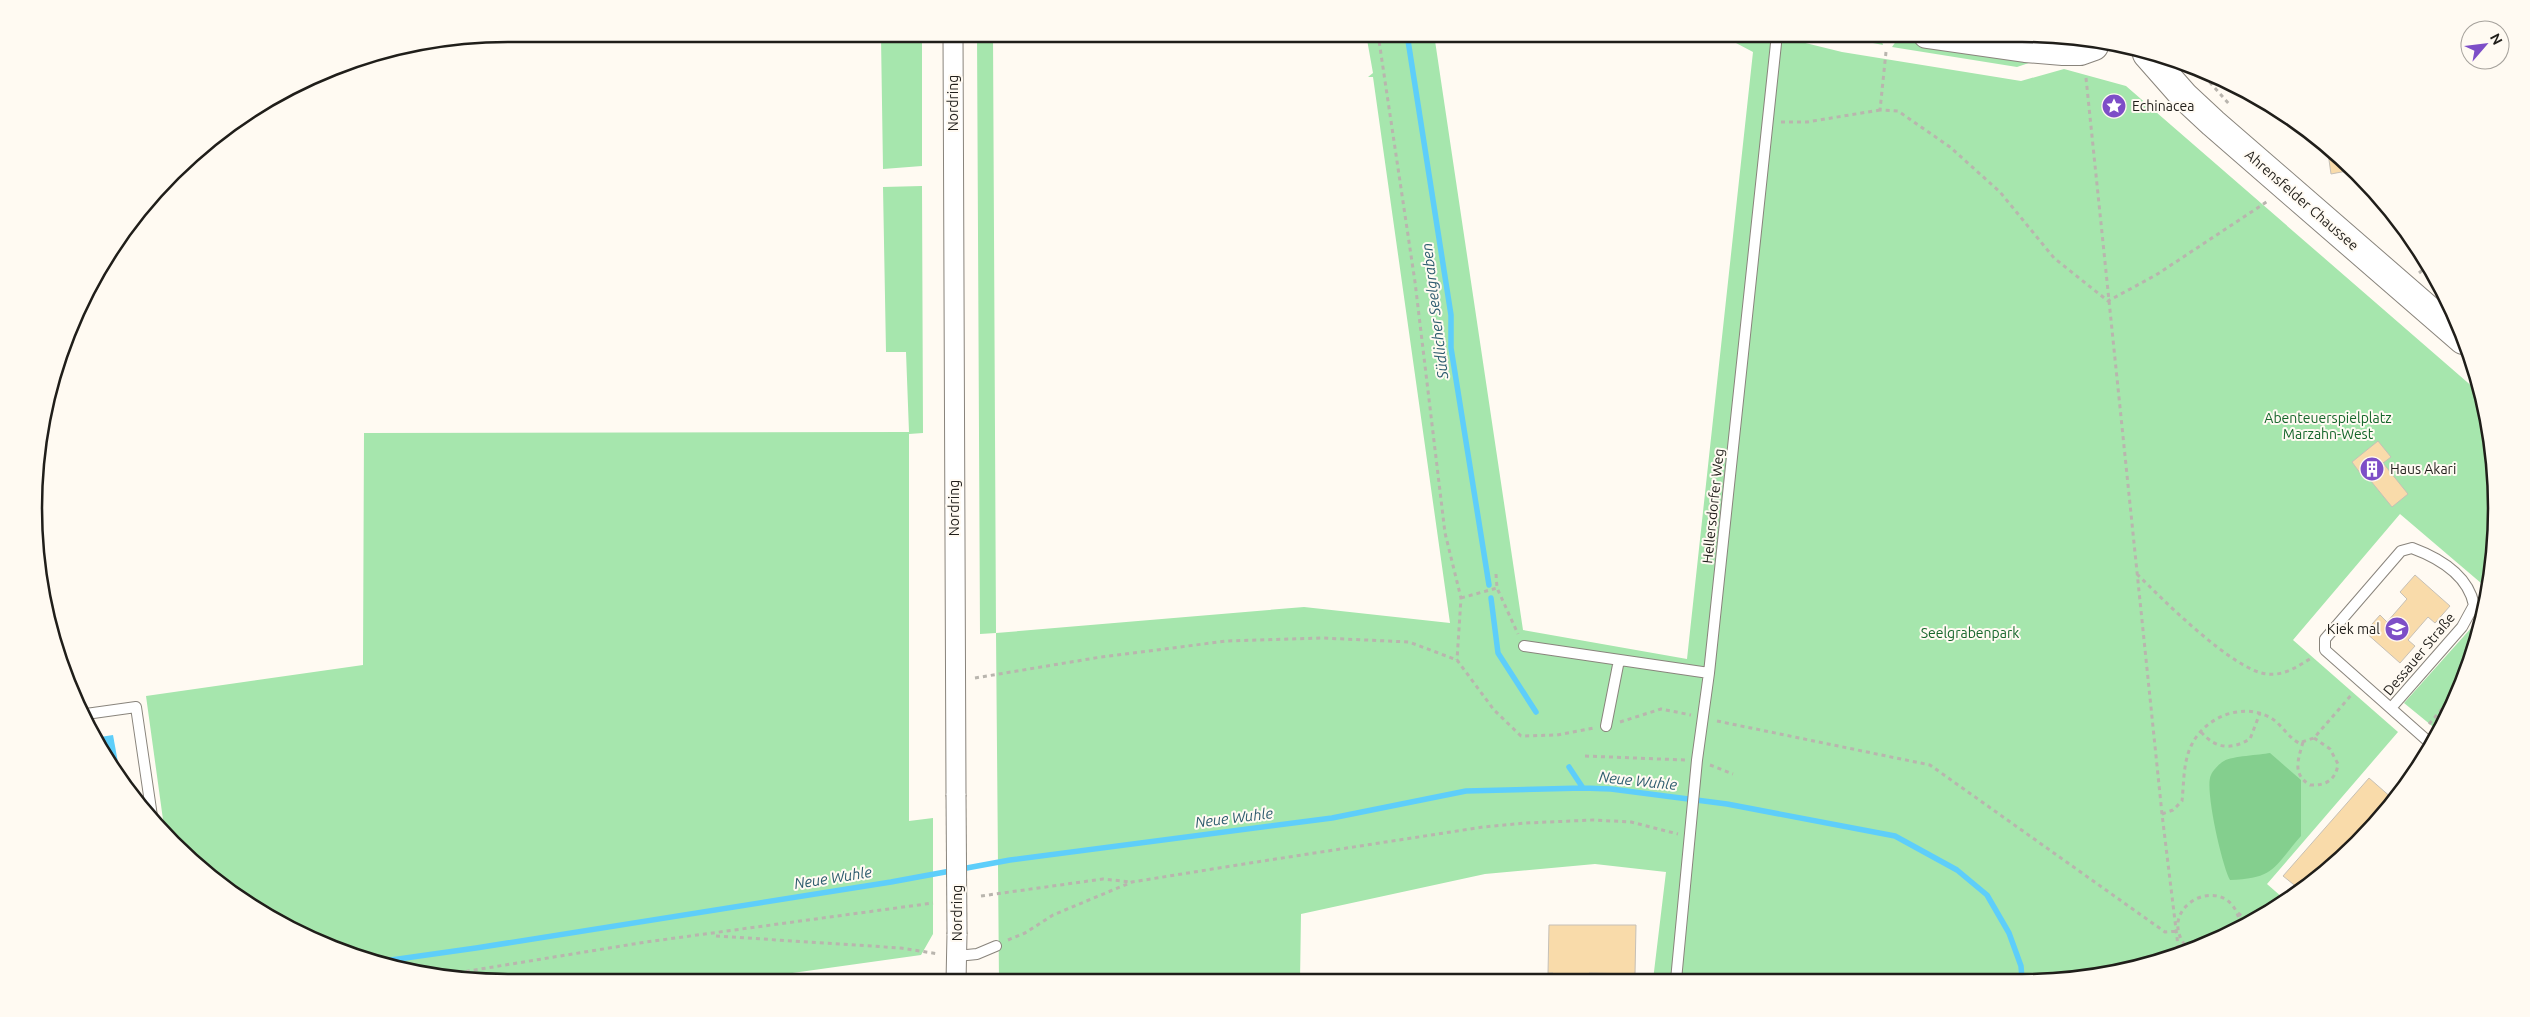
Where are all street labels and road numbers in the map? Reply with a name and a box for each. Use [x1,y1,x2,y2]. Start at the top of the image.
street label: Nordring [945,75,961,131]
street label: Ahrensfelder Chaussee [2242,146,2362,254]
street label: Hellersdorfer Weg [1699,448,1727,564]
street label: Nordring [946,480,962,536]
street label: Dessauer Straße [2380,610,2458,698]
street label: Nordring [949,885,965,941]

